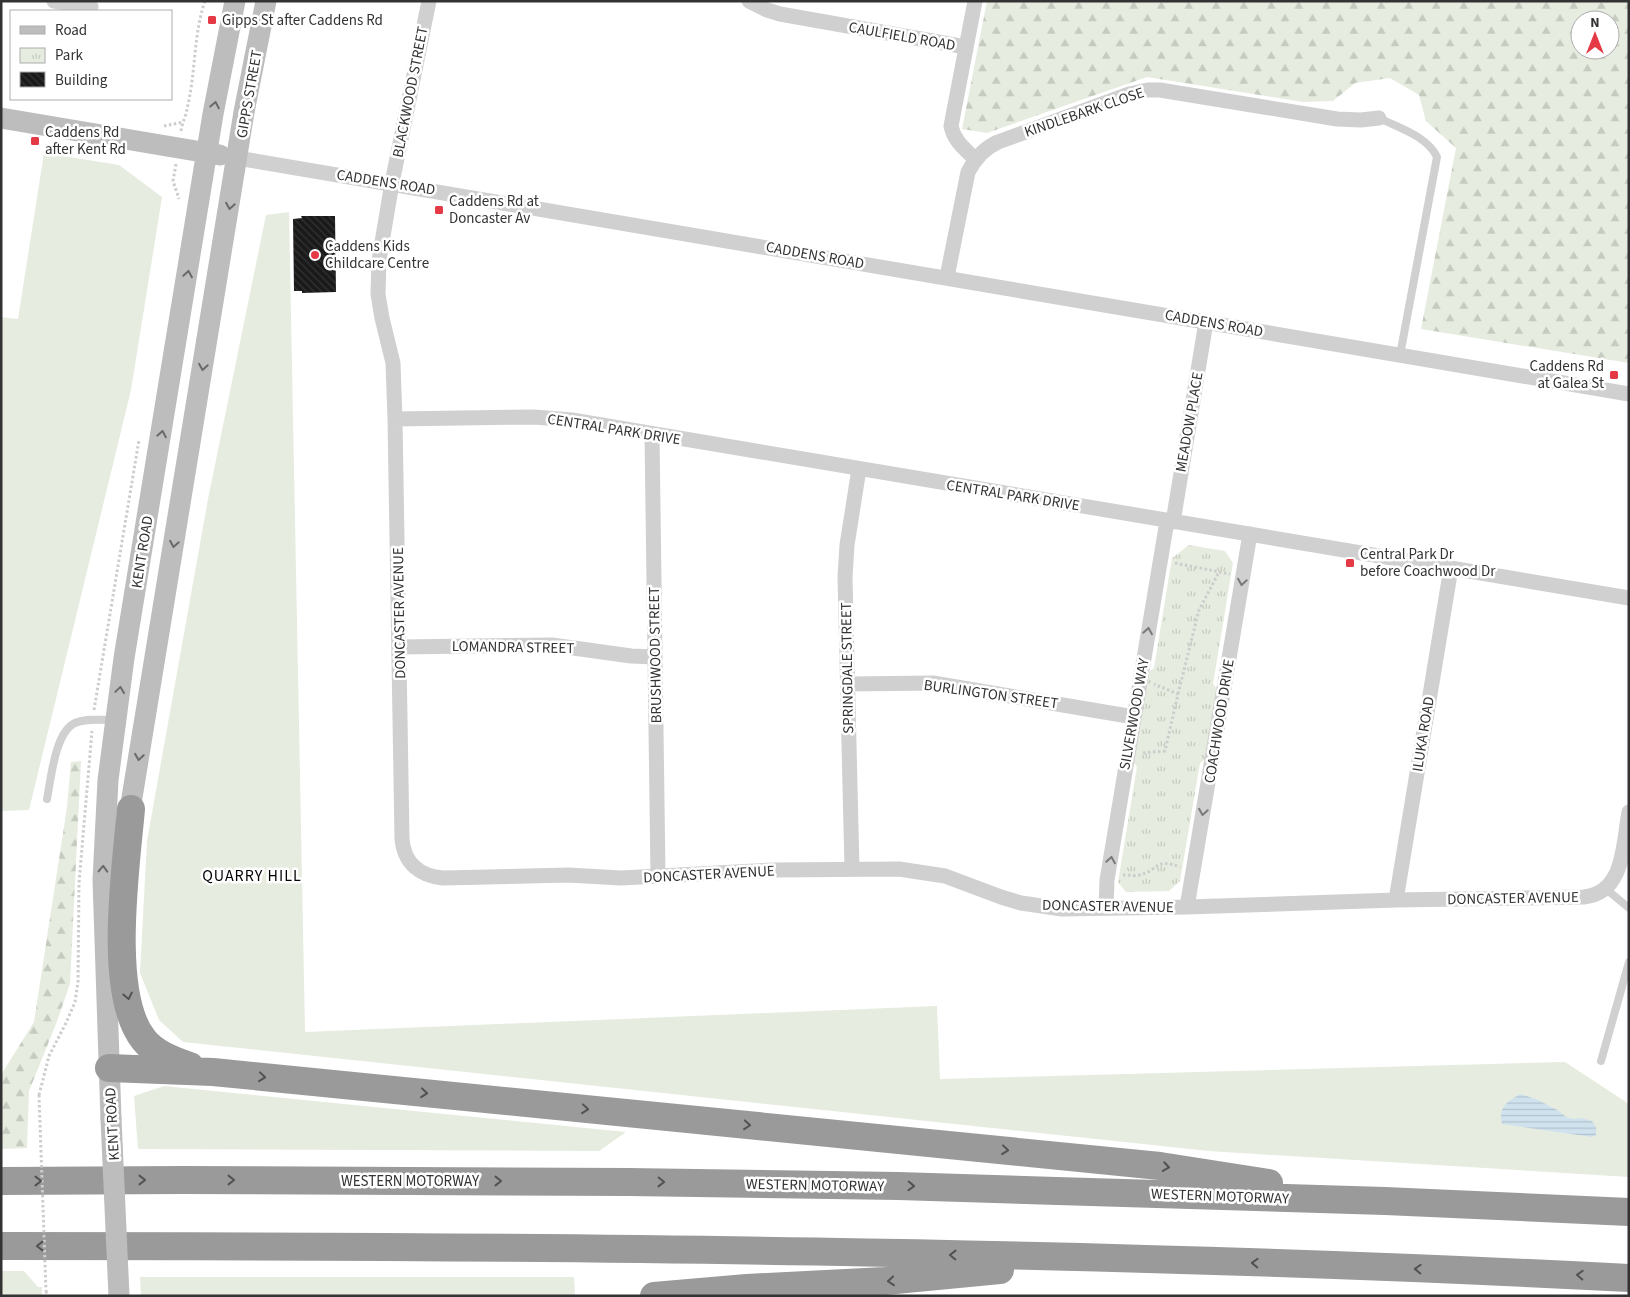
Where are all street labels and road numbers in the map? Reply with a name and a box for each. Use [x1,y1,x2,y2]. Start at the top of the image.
street label: CAULFIELD ROAD [847,17,957,56]
street label: BLACKWOOD STREET [387,25,434,159]
street label: GIPPS STREET [231,48,268,140]
street label: KINDLEBARK CLOSE [1022,82,1147,143]
street label: CADDENS ROAD [335,164,437,201]
street label: CADDENS ROAD [764,237,866,274]
street label: CADDENS ROAD [1163,305,1265,342]
street label: MEADOW PLACE [1170,370,1209,474]
street label: CENTRAL PARK DRIVE [546,409,682,450]
street label: CENTRAL PARK DRIVE [945,475,1081,516]
street label: KENT ROAD [126,514,159,590]
street label: DONCASTER AVENUE [388,547,411,679]
street label: BRUSHWOOD STREET [644,586,667,723]
street label: SPRINGDALE STREET [836,602,859,734]
street label: LOMANDRA STREET [452,636,574,659]
street label: SILVERWOOD WAY [1114,656,1155,772]
street label: COACHWOOD DRIVE [1199,657,1240,785]
street label: BURLINGTON STREET [922,675,1059,714]
street label: ILUKA ROAD [1407,695,1440,773]
street label: DONCASTER AVENUE [643,861,775,888]
street label: DONCASTER AVENUE [1447,887,1579,910]
street label: DONCASTER AVENUE [1042,895,1174,918]
street label: KENT ROAD [100,1087,125,1161]
street label: WESTERN MOTORWAY [341,1171,480,1192]
street label: WESTERN MOTORWAY [746,1174,885,1197]
street label: WESTERN MOTORWAY [1151,1184,1290,1209]

